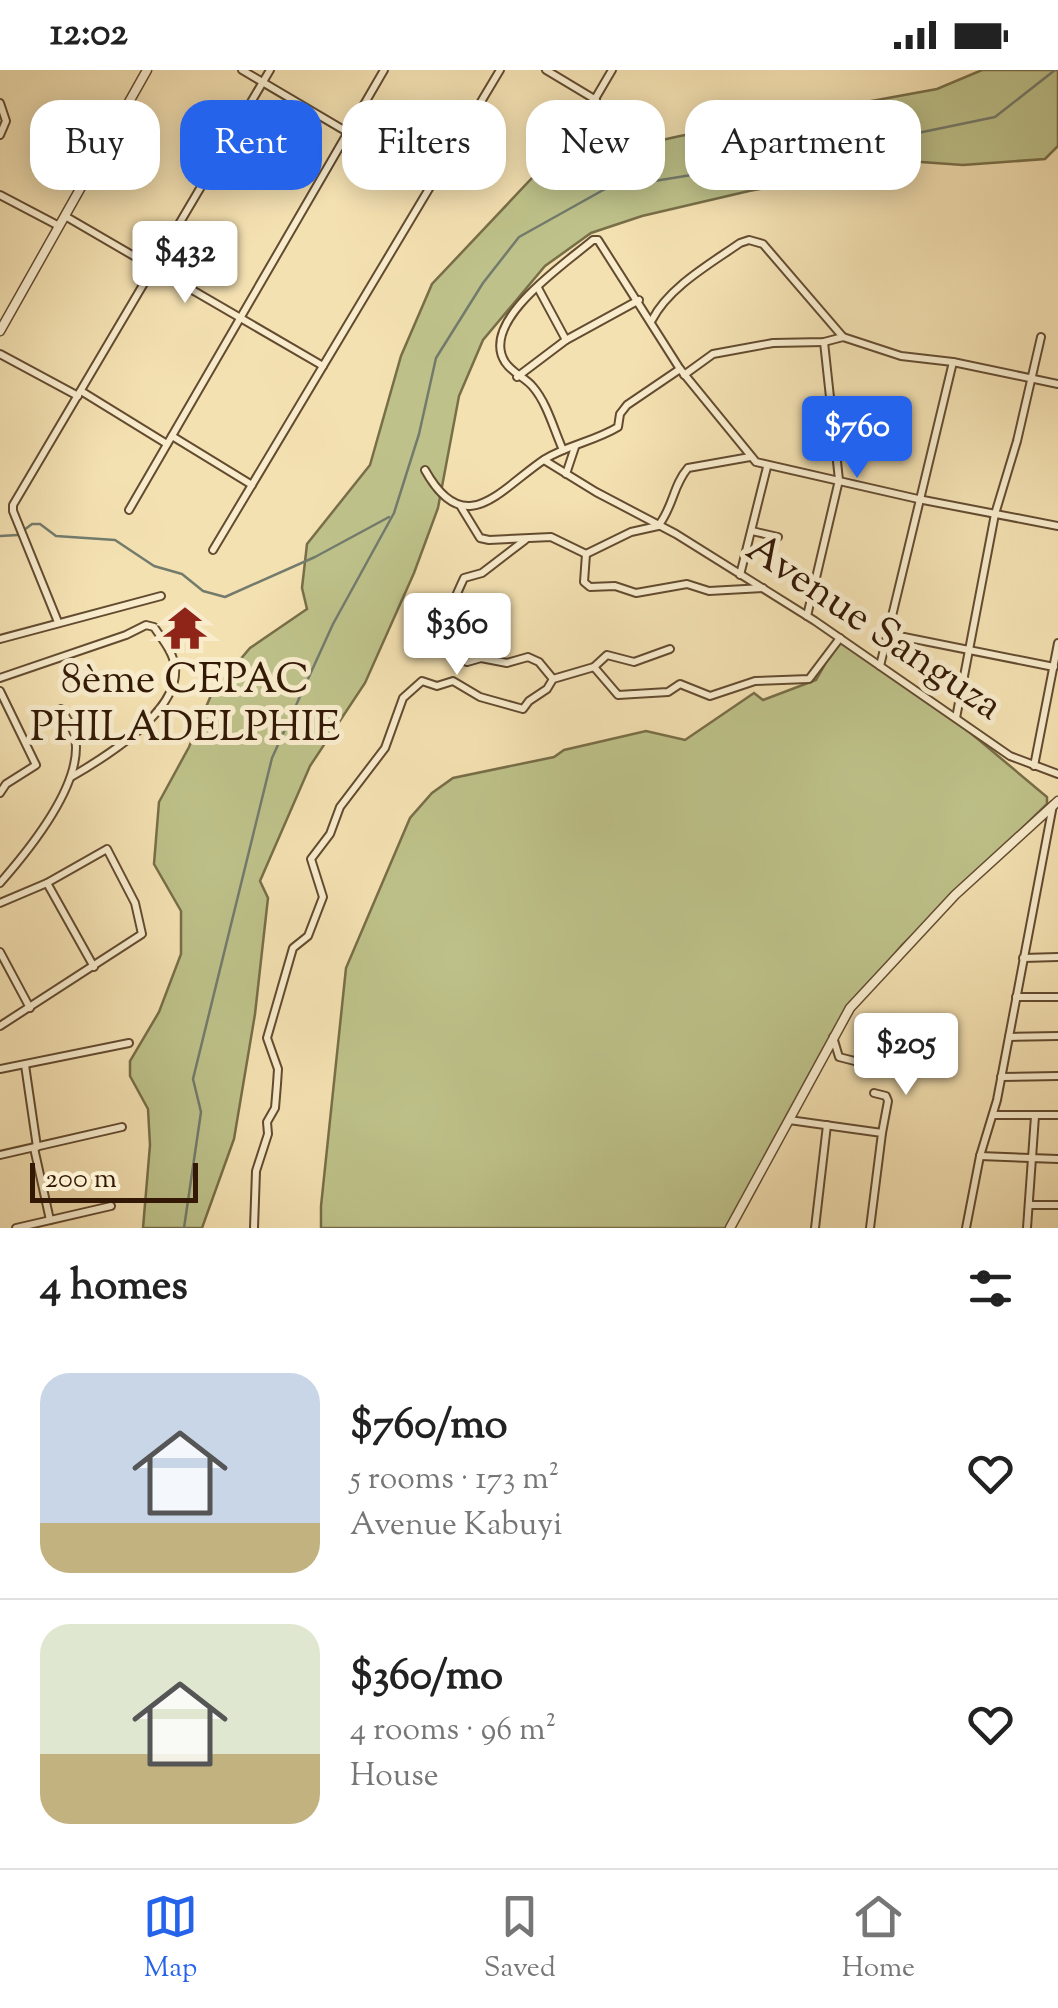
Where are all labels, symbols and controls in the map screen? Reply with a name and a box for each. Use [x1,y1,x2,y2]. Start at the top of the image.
text: 12:02 [50,8,128,62]
chip: Buy [30,100,160,190]
chip: Rent [180,100,322,190]
chip: Filters [342,100,506,190]
chip: New [526,100,665,190]
chip: Apartment [685,100,921,190]
pin: $432 [126,221,244,306]
text: $432 [154,230,216,276]
pin: $760 [798,396,916,481]
text: $760 [824,405,890,451]
street label: Avenue Sanguza [733,521,1013,737]
pin: $360 [398,593,516,678]
text: $360 [426,602,488,648]
temple icon: 8ème CEPAC PHILADELPHIE [161,604,209,652]
place label: 8ème CEPAC PHILADELPHIE [30,652,340,760]
pin: $205 [847,1013,965,1098]
text: $205 [876,1022,936,1068]
scale bar [30,1158,198,1202]
text: 200 m [45,1160,117,1200]
text: 4 homes [40,1258,188,1318]
icon: filters [963,1261,1018,1316]
text: $760/mo [350,1397,508,1457]
icon: home [120,1413,240,1533]
icon: heart [963,1446,1018,1501]
text: 5 rooms · 173 m² [350,1457,559,1503]
text: Avenue Kabuyi [350,1503,562,1549]
text: $360/mo [350,1648,503,1708]
icon: home [120,1664,240,1784]
icon: heart [963,1697,1018,1752]
text: 4 rooms · 96 m² [350,1708,556,1754]
text: House [350,1754,439,1800]
tab: Map [143,1889,198,1989]
tab: Saved [484,1889,556,1989]
tab: Home [842,1889,915,1989]

